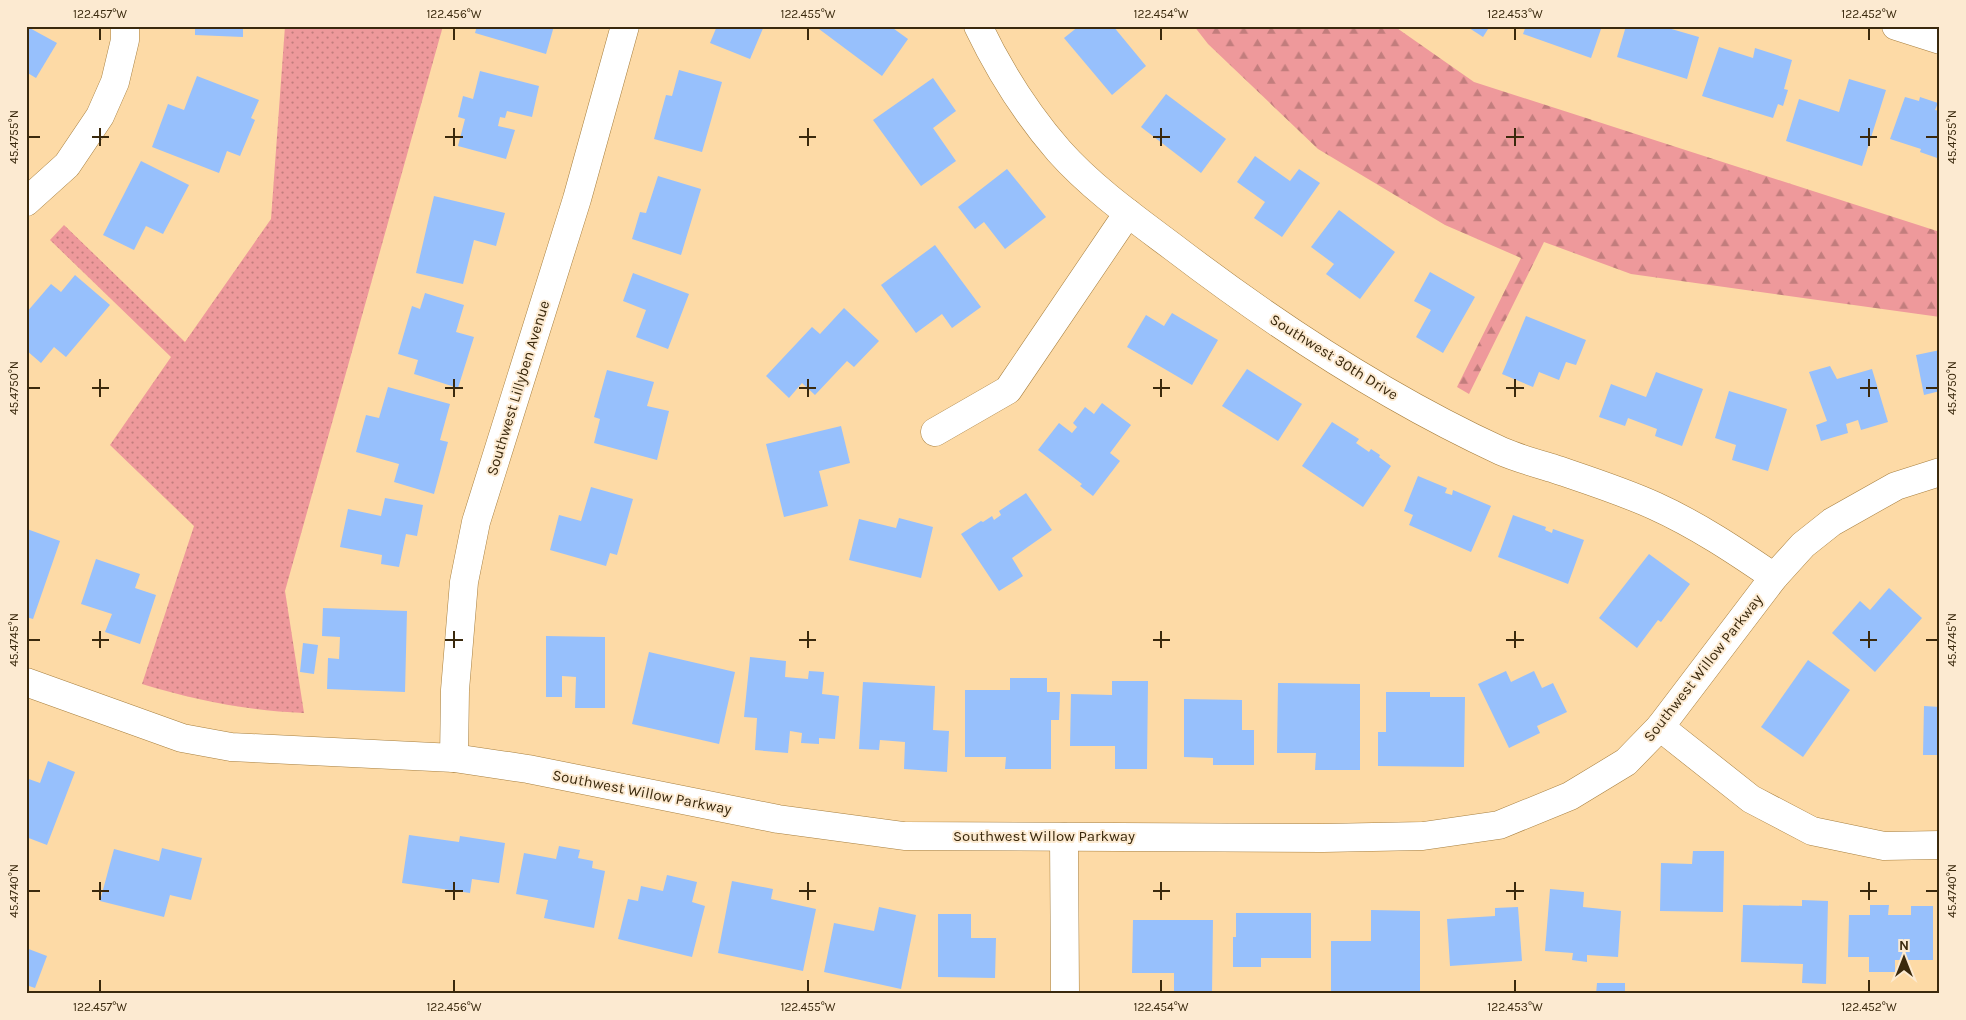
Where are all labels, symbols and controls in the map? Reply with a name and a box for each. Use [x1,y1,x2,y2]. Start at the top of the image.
text: 122.457°W [73,7,127,21]
text: 122.456°W [426,7,482,21]
text: 122.455°W [780,7,836,21]
text: 122.454°W [1133,7,1189,21]
text: 122.453°W [1487,7,1543,21]
text: 122.452°W [1841,7,1897,21]
text: 45.4755°N [7,110,21,164]
text: 45.4755°N [1945,110,1959,164]
street label: Southwest Lillyben Avenue [483,298,553,478]
street label: Southwest 30th Drive [1267,310,1401,404]
text: 45.4750°N [7,361,21,415]
text: 45.4750°N [1945,361,1959,415]
street label: Southwest Willow Parkway [1640,591,1766,745]
text: 45.4745°N [7,613,21,667]
text: 45.4745°N [1945,613,1959,667]
street label: Southwest Willow Parkway [551,766,733,818]
street label: Southwest Willow Parkway [953,827,1135,845]
text: 45.4740°N [7,864,21,918]
text: 45.4740°N [1945,864,1959,918]
north arrow [1878,932,1928,982]
text: N [1899,937,1909,954]
text: 122.457°W [73,1000,127,1014]
text: 122.456°W [426,1000,482,1014]
text: 122.455°W [780,1000,836,1014]
text: 122.454°W [1133,1000,1189,1014]
text: 122.453°W [1487,1000,1543,1014]
text: 122.452°W [1841,1000,1897,1014]

